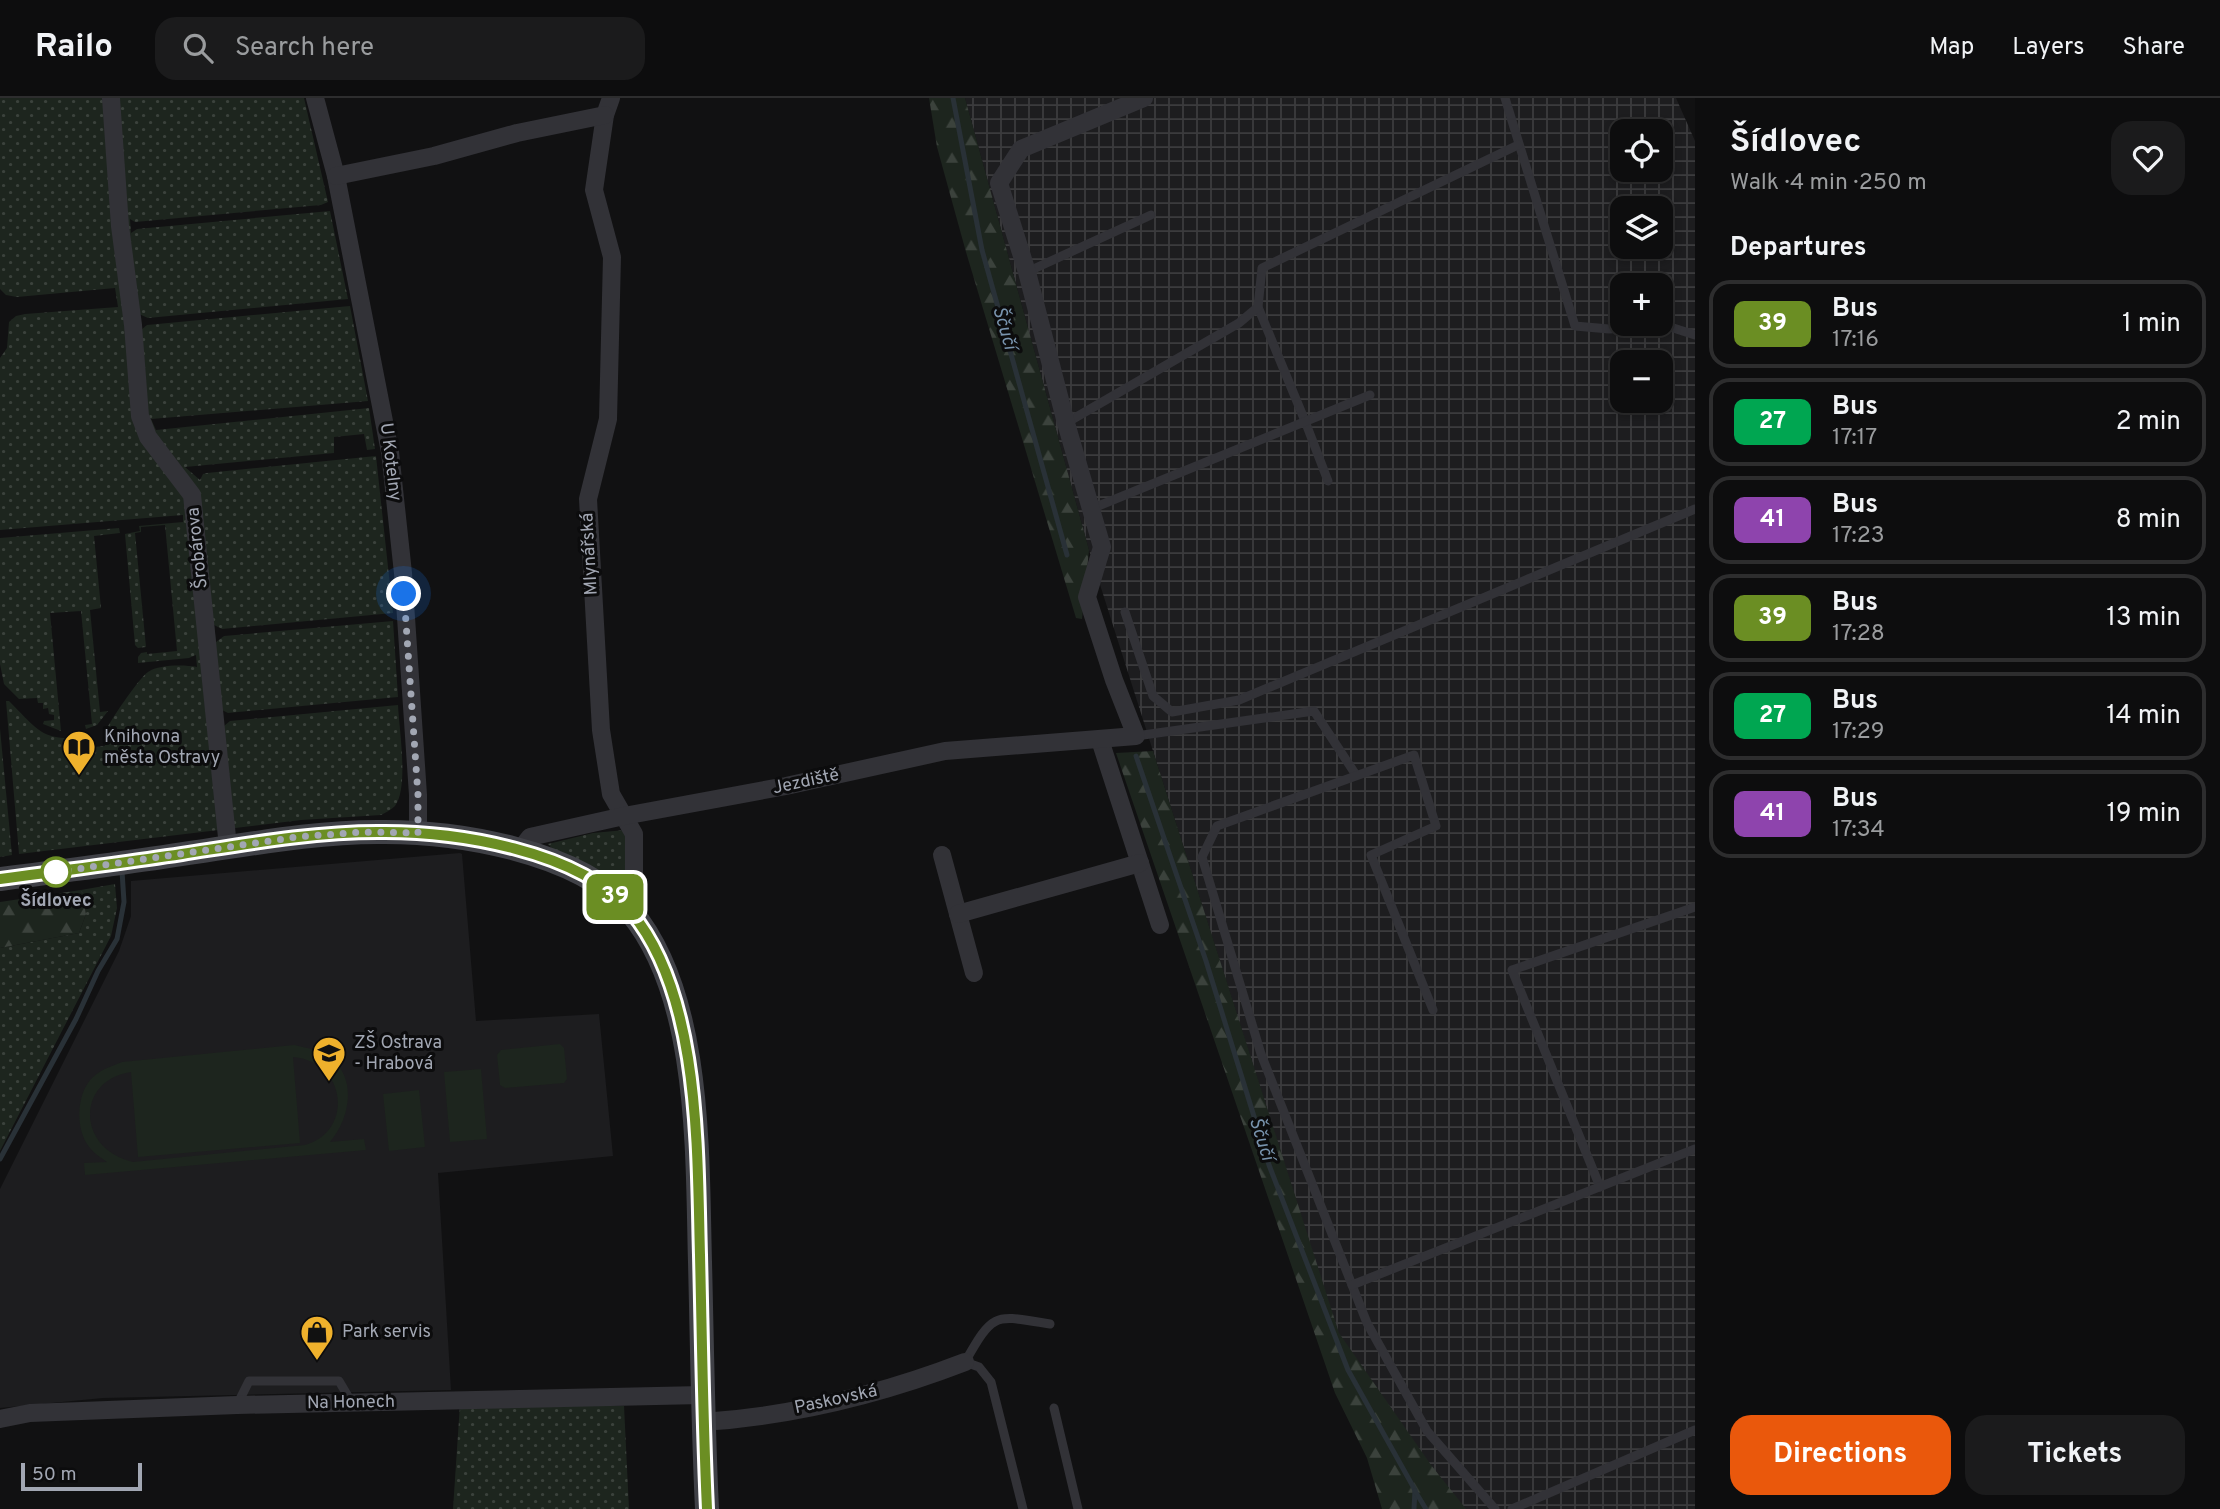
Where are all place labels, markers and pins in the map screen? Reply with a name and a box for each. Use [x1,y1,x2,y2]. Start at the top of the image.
place label: Knihovna města Ostravy [104,726,220,770]
library icon: Knihovna města Ostravy [60,728,98,777]
marker: Šídlovec [41,857,71,887]
place label: Šídlovec [20,888,92,913]
place label: ZŠ Ostrava - Hrabová [354,1030,442,1076]
school or university icon: ZŠ Ostrava - Hrabová [310,1034,348,1083]
shop icon: Park servis [298,1313,336,1362]
place label: Park servis [342,1321,431,1344]

